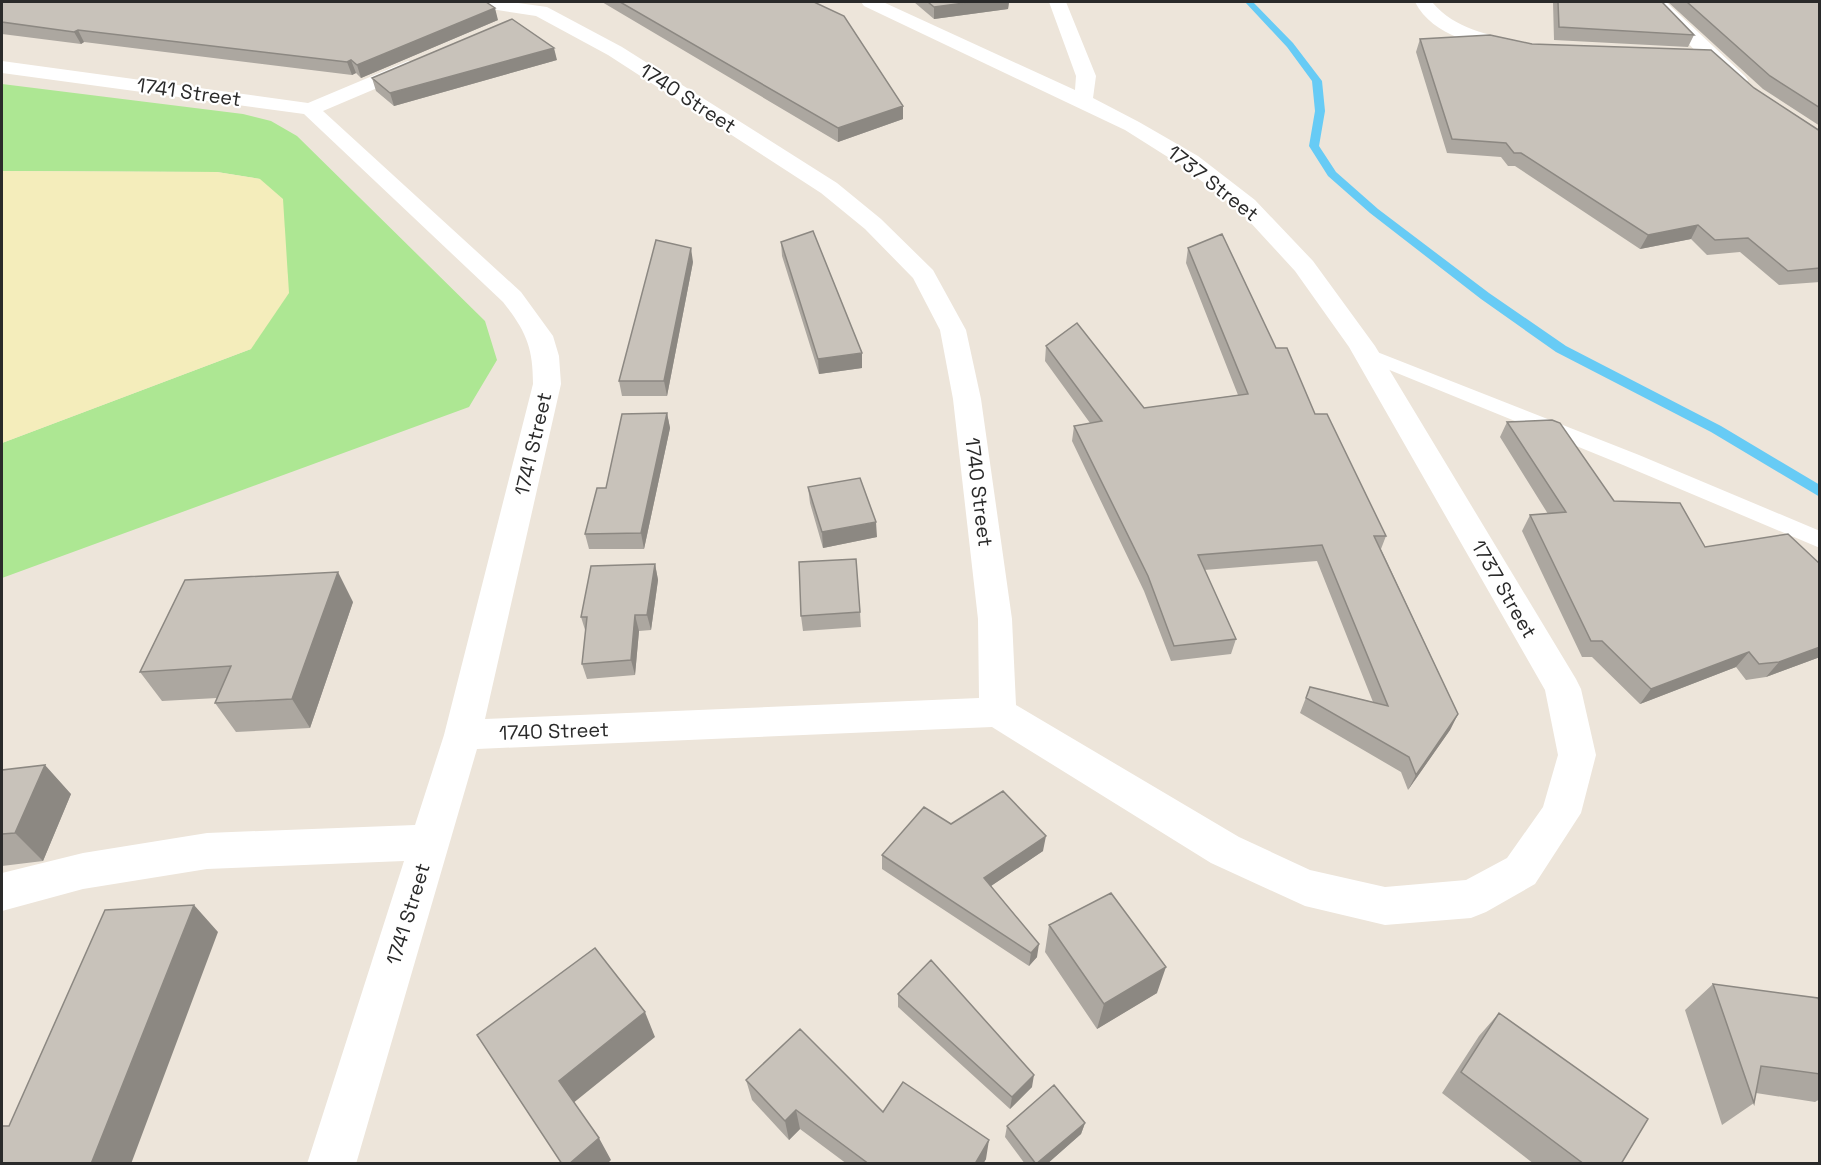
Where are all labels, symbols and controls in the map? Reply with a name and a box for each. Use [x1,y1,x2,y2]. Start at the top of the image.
street label: 1740 Street [635,57,741,139]
street label: 1741 Street [135,72,243,112]
street label: 1737 Street [1162,139,1264,227]
street label: 1741 Street [509,390,557,498]
street label: 1740 Street [959,436,999,548]
street label: 1737 Street [1465,535,1543,643]
street label: 1740 Street [499,716,609,746]
street label: 1741 Street [380,860,436,968]

